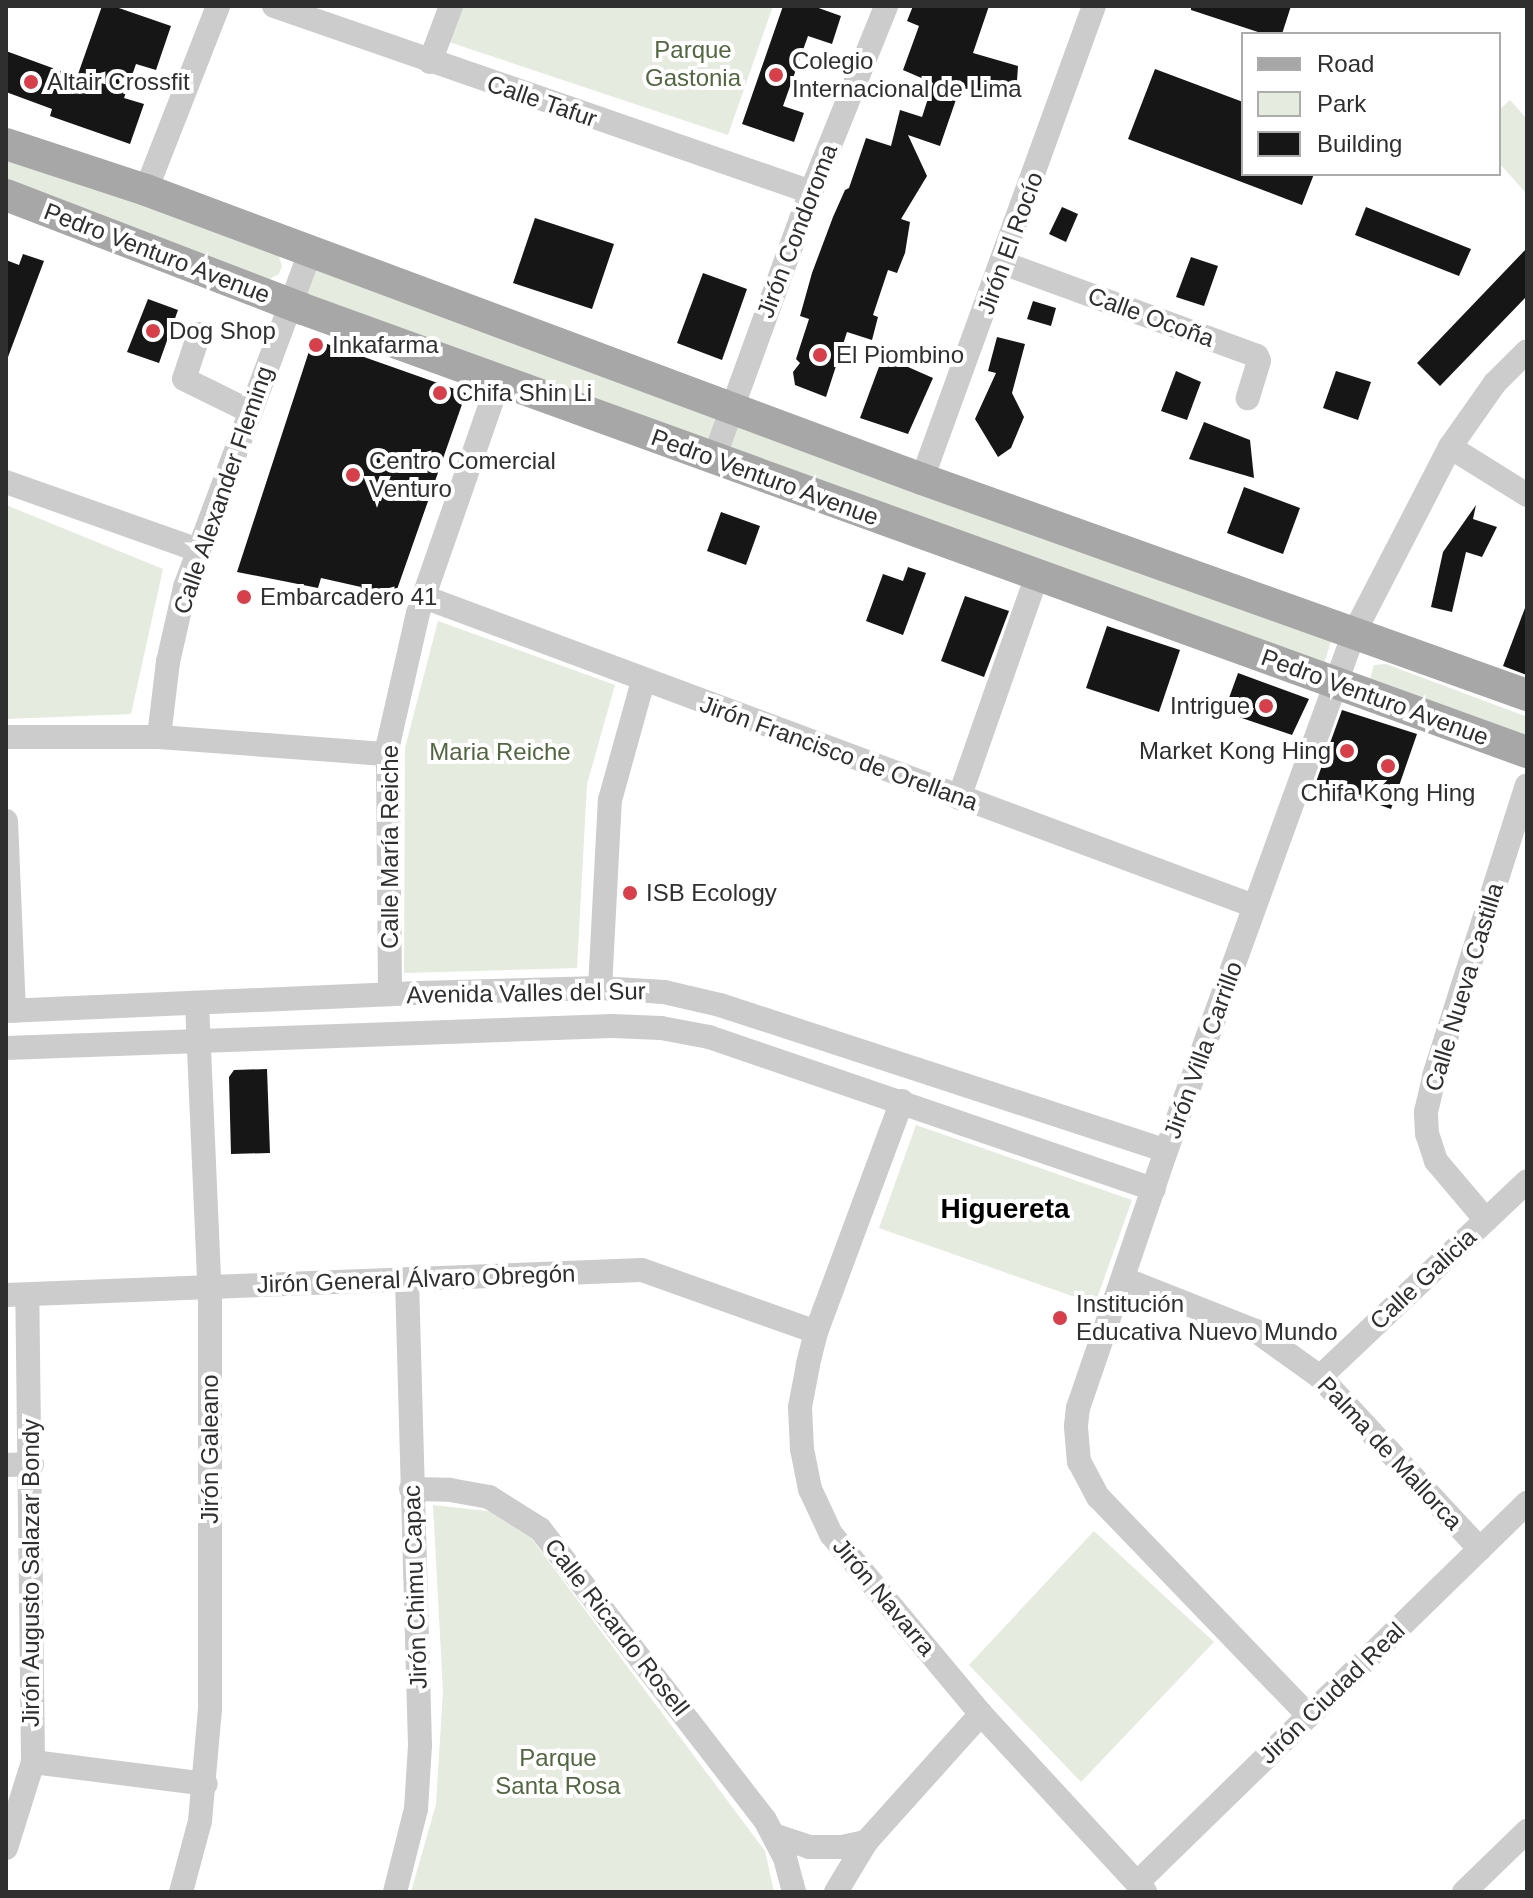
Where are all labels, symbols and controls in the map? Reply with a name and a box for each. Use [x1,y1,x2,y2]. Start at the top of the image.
legend [1241,32,1501,176]
park label: Parque Gastonia [645,36,741,92]
place label: Colegio Internacional de Lima [792,47,1021,103]
text: Road [1317,50,1374,77]
marker: Colegio Internacional de Lima [767,66,785,84]
place label: Altair Crossfit [47,68,190,96]
street label: Calle Tafur [483,69,601,133]
marker: Altair Crossfit [22,73,40,91]
text: Park [1317,90,1366,117]
text: Building [1317,130,1402,157]
street label: Jirón Condoroma [751,140,843,322]
street label: Jirón El Rocío [971,168,1049,318]
street label: Pedro Venturo Avenue [39,196,275,310]
street label: Calle Ocoña [1084,281,1218,353]
place label: Dog Shop [169,317,276,345]
marker: Dog Shop [144,322,162,340]
place label: Inkafarma [332,331,439,359]
marker: Inkafarma [307,336,325,354]
place label: El Piombino [836,341,964,369]
marker: El Piombino [811,346,829,364]
street label: Calle Alexander Fleming [167,362,279,618]
place label: Chifa Shin Li [456,379,592,407]
marker: Chifa Shin Li [431,384,449,402]
street label: Pedro Venturo Avenue [647,422,883,532]
place label: Centro Comercial Venturo [369,447,556,503]
marker: Centro Comercial Venturo [344,466,362,484]
place label: Embarcadero 41 [260,583,437,611]
marker: Embarcadero 41 [235,588,253,606]
street label: Pedro Venturo Avenue [1257,642,1493,752]
street label: Jirón Francisco de Orellana [696,689,982,817]
place label: Intrigue [1170,692,1250,720]
marker: Intrigue [1257,697,1275,715]
place label: Market Kong Hing [1139,737,1331,765]
park label: Maria Reiche [429,738,571,766]
marker: Market Kong Hing [1338,742,1356,760]
street label: Calle María Reiche [376,745,404,949]
marker: Chifa Kong Hing [1379,757,1397,775]
place label: Chifa Kong Hing [1301,779,1475,807]
place label: ISB Ecology [646,879,777,907]
street label: Calle Nueva Castilla [1419,879,1509,1095]
marker: ISB Ecology [621,884,639,902]
street label: Jirón Villa Carrillo [1158,958,1248,1142]
street label: Avenida Valles del Sur [406,977,646,1009]
district label: Higuereta [940,1192,1070,1226]
street label: Calle Galicia [1364,1223,1482,1335]
street label: Jirón General Álvaro Obregón [256,1259,576,1299]
place label: Institución Educativa Nuevo Mundo [1076,1290,1337,1346]
marker: Institución Educativa Nuevo Mundo [1051,1309,1069,1327]
street label: Palma de Mallorca [1312,1371,1468,1535]
street label: Jirón Galeano [196,1374,224,1524]
street label: Jirón Augusto Salazar Bondy [17,1418,45,1728]
street label: Jirón Chimu Capac [397,1485,433,1689]
street label: Calle Ricardo Rosell [539,1532,695,1722]
street label: Jirón Navarra [827,1533,941,1661]
street label: Jirón Ciudad Real [1253,1616,1411,1770]
park label: Parque Santa Rosa [495,1744,621,1800]

